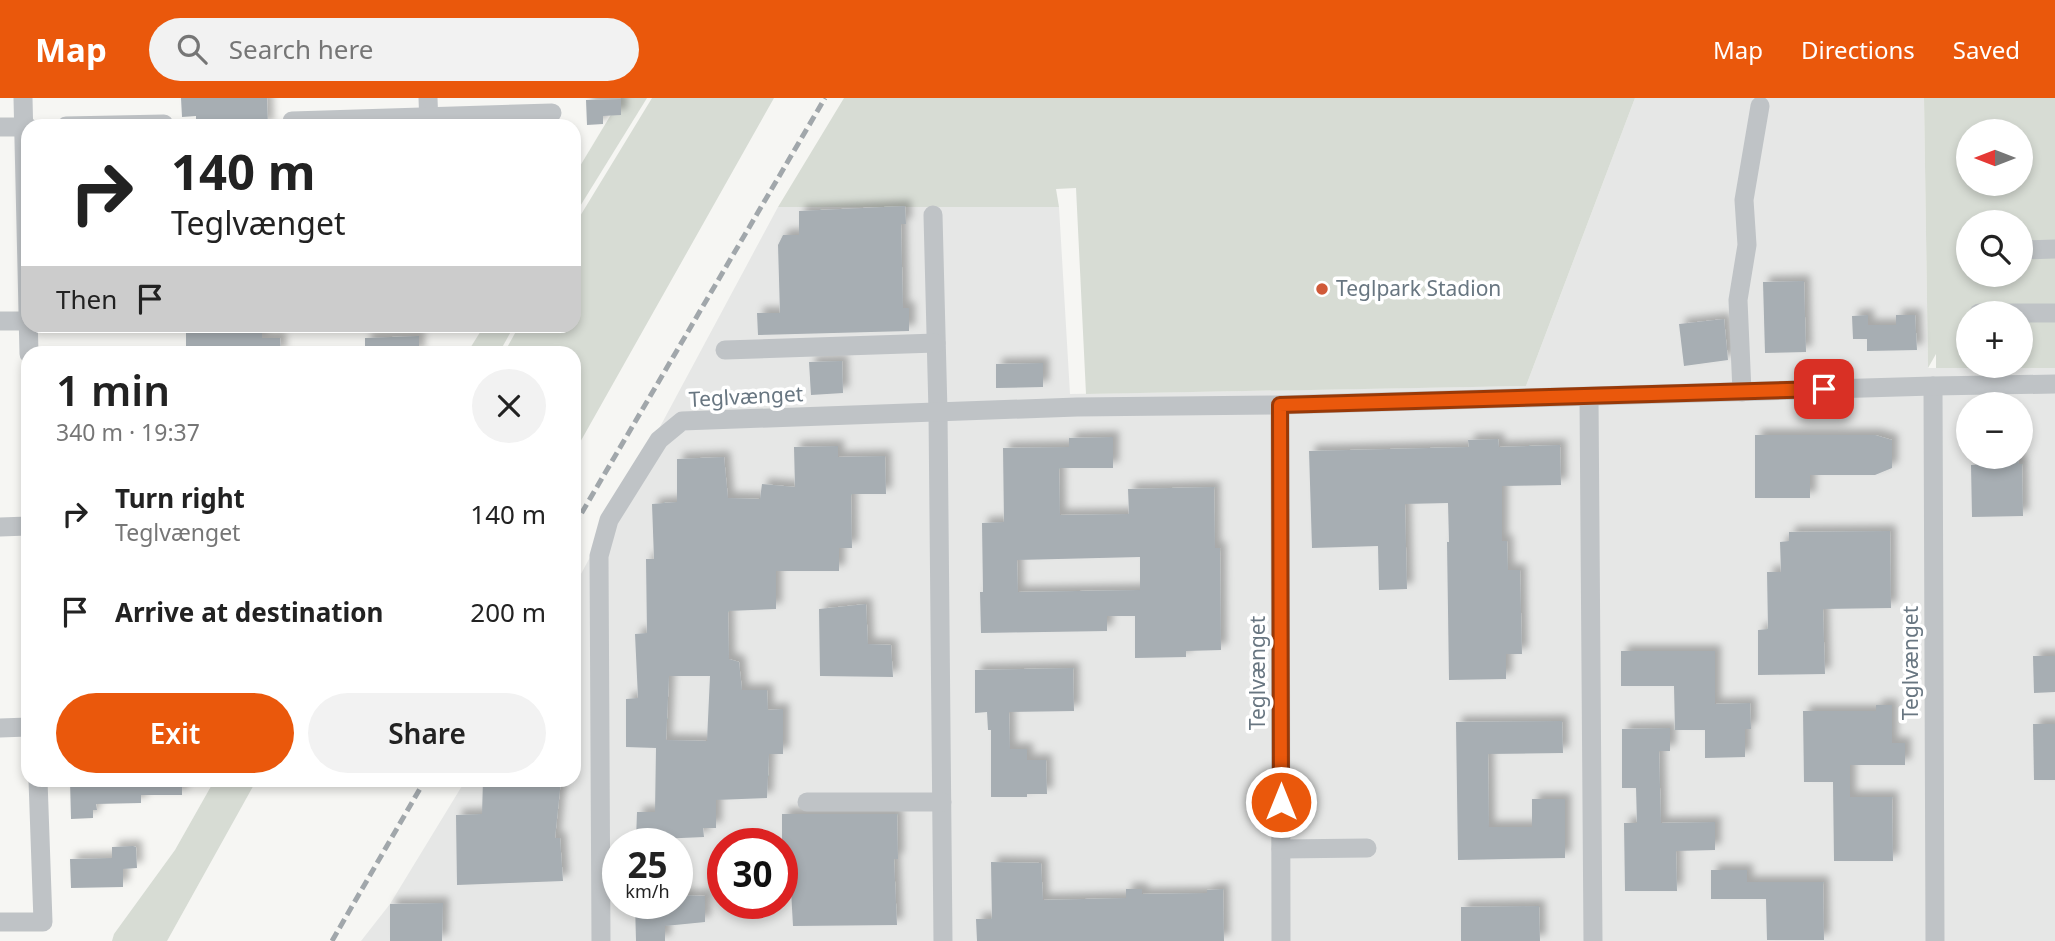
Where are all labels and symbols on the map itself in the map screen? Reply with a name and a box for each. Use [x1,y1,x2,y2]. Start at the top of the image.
north arrow [1956,119,2034,196]
place label: Teglpark Stadion [1336,274,1501,302]
marker: Teglpark Stadion [1314,281,1330,297]
pin [1794,359,1854,419]
street label: Teglvænget [688,379,804,413]
street label: Teglvænget [1896,605,1924,720]
street label: Teglvænget [1243,615,1271,730]
position arrow [1244,765,1318,839]
speed limit sign: 30 [707,828,798,919]

